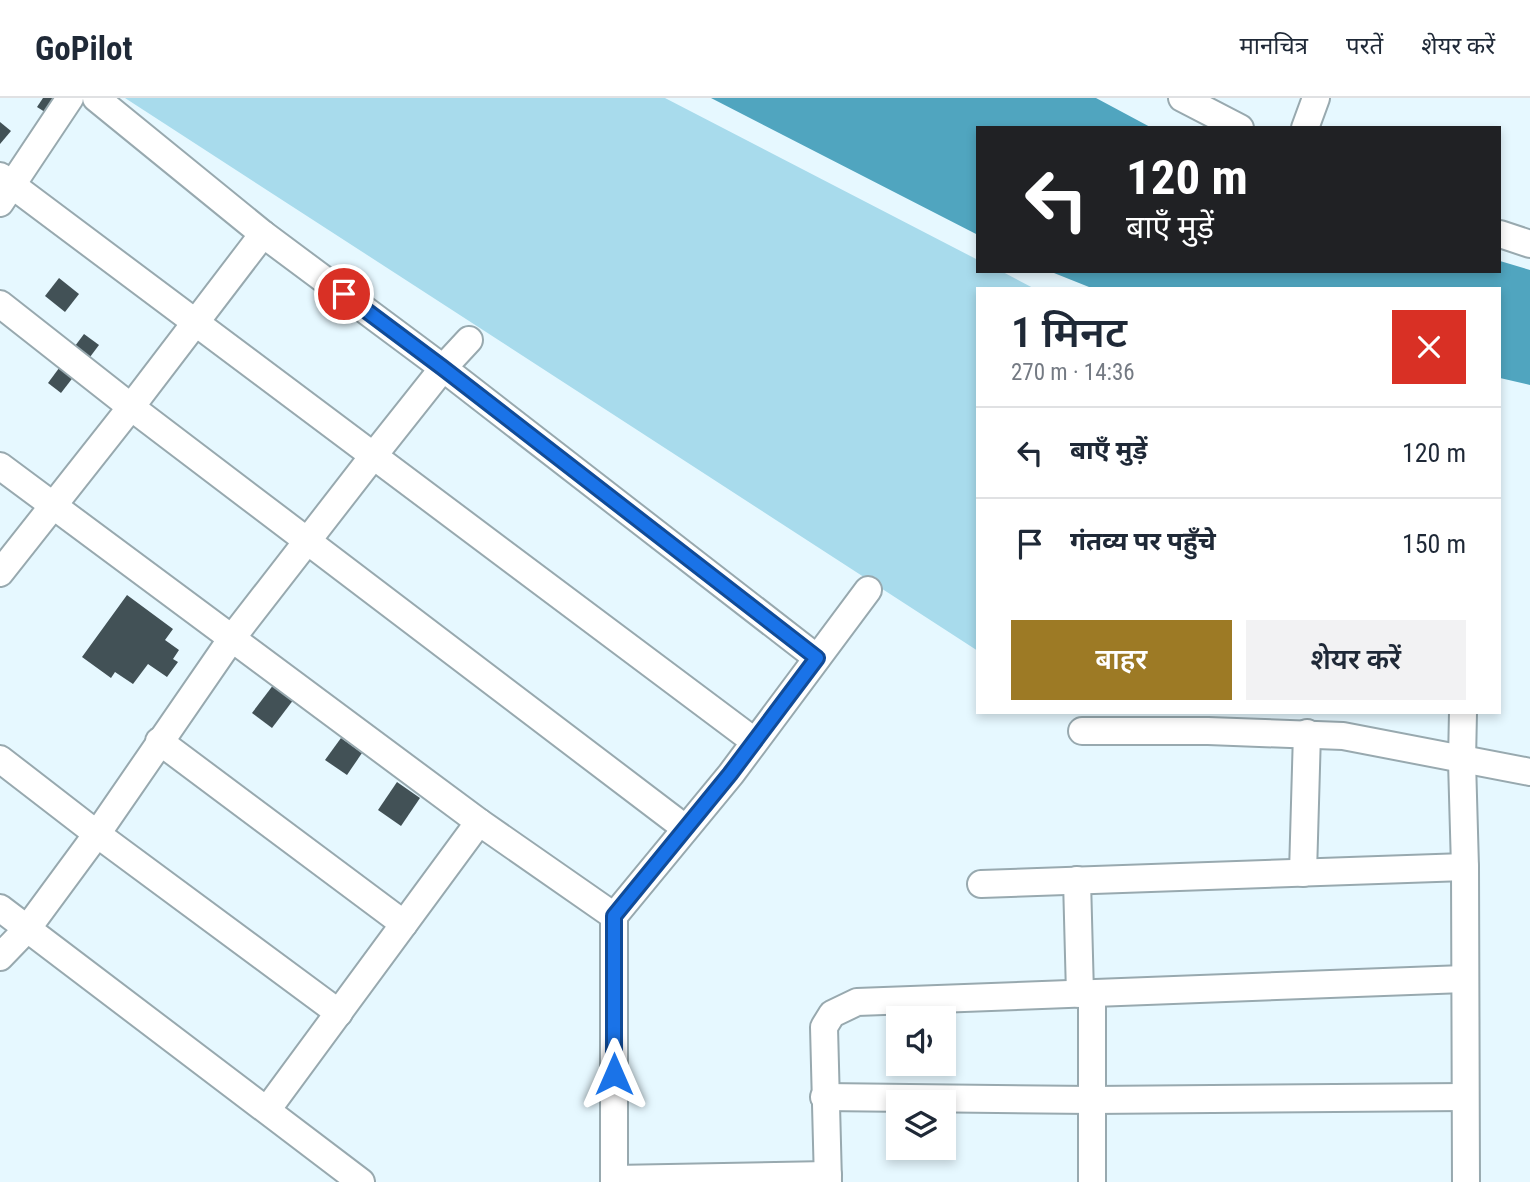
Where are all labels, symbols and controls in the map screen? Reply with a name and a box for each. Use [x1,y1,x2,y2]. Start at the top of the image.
text: GoPilot [35,29,133,68]
text: मानचित्र [1239,32,1308,60]
text: परतें [1346,32,1383,60]
text: शेयर करें [1421,32,1495,60]
text: 120 m [1126,149,1248,206]
icon: left [1011,154,1102,245]
text: बाएँ मुड़ें [1126,208,1214,246]
pin [314,264,374,324]
icon: arrive [325,275,363,313]
text: 1 मिनट [1011,308,1127,357]
button: close [1392,310,1466,384]
text: 270 m · 14:36 [1011,359,1135,386]
icon: left [1011,434,1049,472]
text: बाएँ मुड़ें [1070,435,1147,465]
text: 120 m [1402,438,1466,468]
icon: arrive [1011,525,1049,563]
text: गंतव्य पर पहुँचे [1070,526,1216,556]
text: 150 m [1402,529,1466,559]
button: बाहर [1011,620,1232,700]
button: शेयर करें [1246,620,1466,700]
map controls [886,1006,956,1160]
button: sound [886,1006,956,1076]
position arrow [577,1037,651,1111]
button: layers [886,1090,956,1160]

